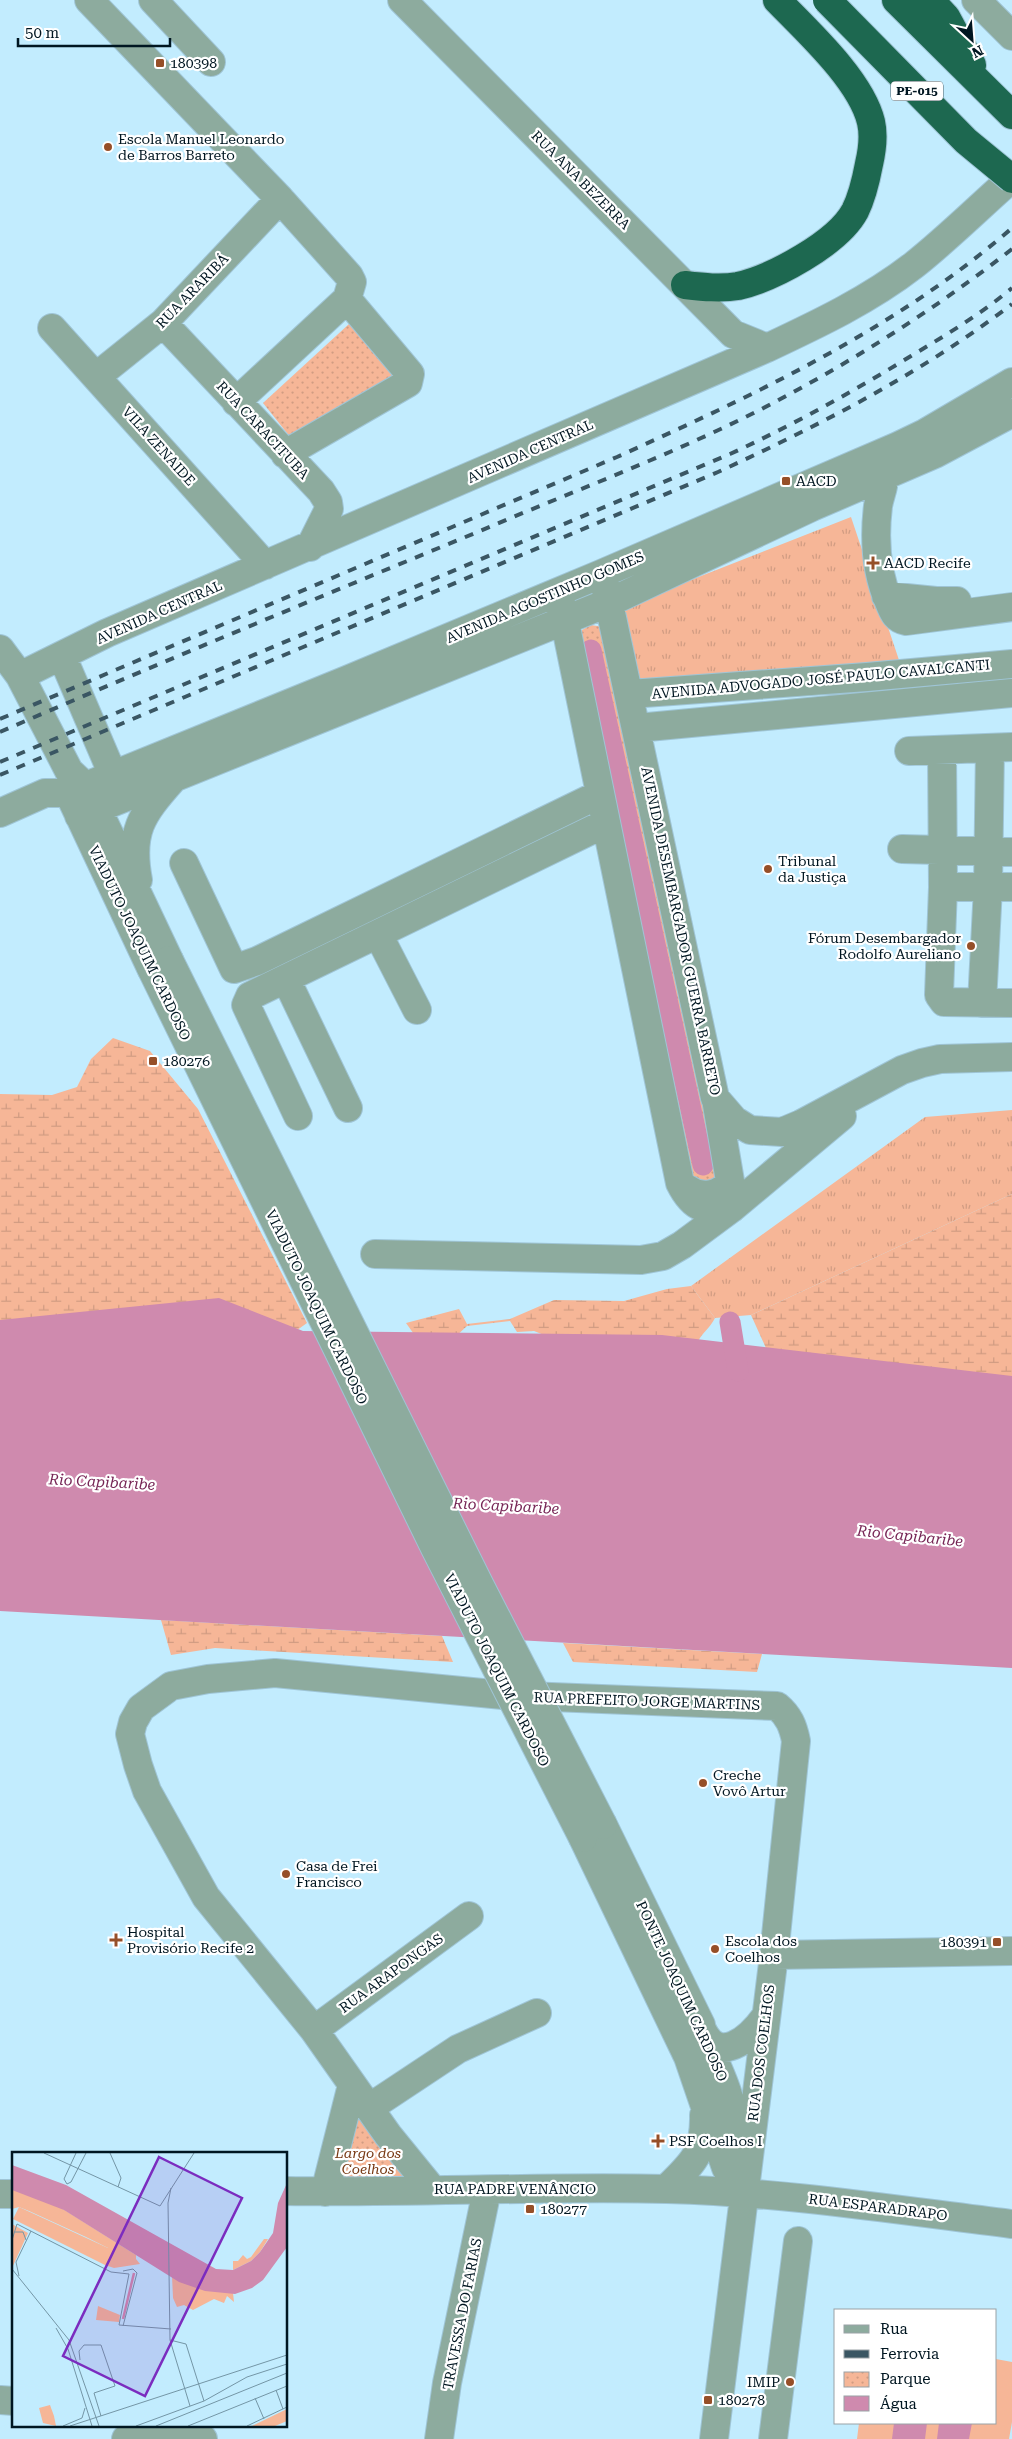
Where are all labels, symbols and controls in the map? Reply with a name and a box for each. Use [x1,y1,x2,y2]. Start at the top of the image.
scale bar [18,15,170,47]
north arrow [947,15,997,65]
text: 50 m [25,24,60,42]
text: N [969,42,986,61]
place label: 180398 [170,55,217,71]
marker: 180398 [154,57,166,69]
road number: PE-015 [891,82,943,100]
street label: RUA ANA BEZERRA [528,127,634,233]
place label: Escola Manuel Leonardo de Barros Barreto [118,131,284,163]
marker: Escola Manuel Leonardo de Barros Barreto [102,141,114,153]
street label: RUA ARARIBÁ [153,250,232,331]
street label: RUA CARACITUBA [214,378,313,482]
street label: VILA ZENAIDE [119,403,199,489]
street label: AVENIDA CENTRAL [465,416,596,486]
place label: AACD [796,473,837,489]
marker: AACD [780,475,792,487]
street label: AVENIDA AGOSTINHO GOMES [444,548,647,646]
place label: AACD Recife [884,555,971,571]
marker: AACD Recife [866,556,880,570]
street label: AVENIDA CENTRAL [94,577,225,647]
street label: AVENIDA ADVOGADO JOSÉ PAULO CAVALCANTI [651,656,991,702]
street label: AVENIDA DESEMBARGADOR GUERRA BARRETO [638,765,724,1097]
street label: VIADUTO JOAQUIM CARDOSO [86,843,194,1043]
place label: Tribunal da Justiça [778,853,847,885]
marker: Tribunal da Justiça [762,863,774,875]
place label: Fórum Desembargador Rodolfo Aureliano [808,930,961,962]
marker: Fórum Desembargador Rodolfo Aureliano [965,940,977,952]
place label: 180276 [163,1053,210,1069]
marker: 180276 [147,1055,159,1067]
street label: VIADUTO JOAQUIM CARDOSO [263,1207,371,1407]
water label: Rio Capibaribe [47,1470,156,1494]
water label: Rio Capibaribe [451,1494,560,1518]
water label: Rio Capibaribe [855,1521,964,1551]
street label: VIADUTO JOAQUIM CARDOSO [441,1571,553,1769]
street label: RUA PREFEITO JORGE MARTINS [534,1689,761,1713]
place label: Creche Vovô Artur [713,1767,786,1799]
marker: Creche Vovô Artur [697,1777,709,1789]
place label: Casa de Frei Francisco [296,1858,378,1890]
marker: Casa de Frei Francisco [280,1868,292,1880]
street label: PONTE JOAQUIM CARDOSO [633,1898,731,2084]
place label: Hospital Provisório Recife 2 [127,1924,254,1956]
street label: RUA ARAPONGAS [336,1930,446,2016]
marker: Hospital Provisório Recife 2 [109,1933,123,1947]
place label: Escola dos Coelhos [725,1933,797,1965]
place label: 180391 [940,1934,987,1950]
marker: 180391 [991,1936,1003,1948]
marker: Escola dos Coelhos [709,1943,721,1955]
street label: RUA DOS COELHOS [745,1983,777,2122]
place label: PSF Coelhos I [669,2133,762,2149]
marker: PSF Coelhos I [651,2134,665,2148]
park label: Largo dos Coelhos [334,2145,402,2177]
inset map [12,2152,288,2426]
street label: RUA PADRE VENÂNCIO [434,2181,596,2197]
street label: RUA ESPARADRAPO [808,2191,948,2223]
place label: 180277 [540,2201,587,2217]
marker: 180277 [524,2203,536,2215]
street label: TRAVESSA DO FARIAS [439,2236,485,2391]
legend [834,2309,997,2424]
text: Rua [880,2320,908,2338]
text: Ferrovia [880,2345,939,2363]
text: Parque [880,2370,931,2388]
place label: IMIP [747,2374,780,2390]
marker: IMIP [784,2376,796,2388]
place label: 180278 [718,2392,765,2408]
marker: 180278 [702,2394,714,2406]
text: Água [880,2395,917,2413]

